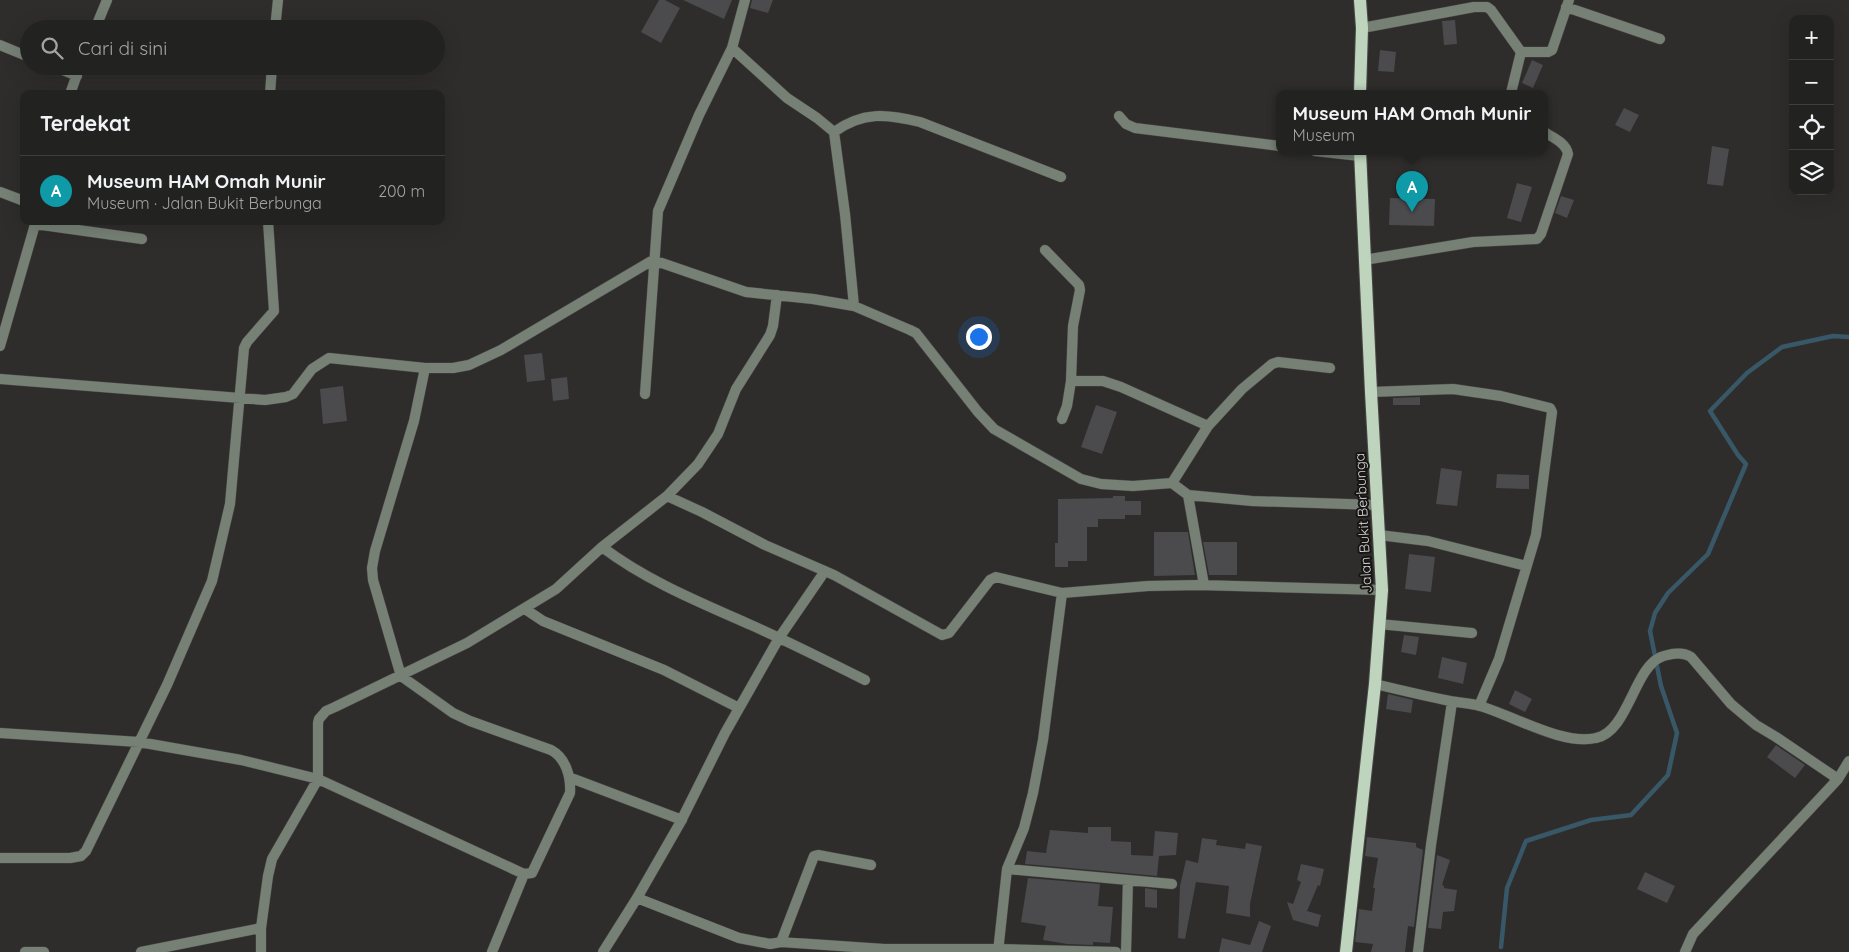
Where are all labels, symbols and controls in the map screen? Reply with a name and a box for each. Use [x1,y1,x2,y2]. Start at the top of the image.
map controls [1789,15,1834,195]
button: + [1789,15,1834,60]
search box [20,20,445,75]
icon: search [38,34,66,62]
text: Cari di sini [78,36,167,60]
button: − [1789,60,1834,105]
popup [1276,90,1548,155]
text: Museum HAM Omah Munir [1293,101,1531,125]
button: locate [1789,105,1834,150]
text: Terdekat [40,110,131,136]
text: Museum [1293,125,1355,145]
button: layers [1789,150,1834,195]
text: Museum HAM Omah Munir [87,169,326,193]
pin: A [1396,171,1428,212]
text: A [51,181,61,201]
text: 200 m [378,181,425,201]
text: Museum · Jalan Bukit Berbunga [87,193,322,213]
your location [966,324,992,350]
street label: Jalan Bukit Berbunga [1350,452,1376,594]

